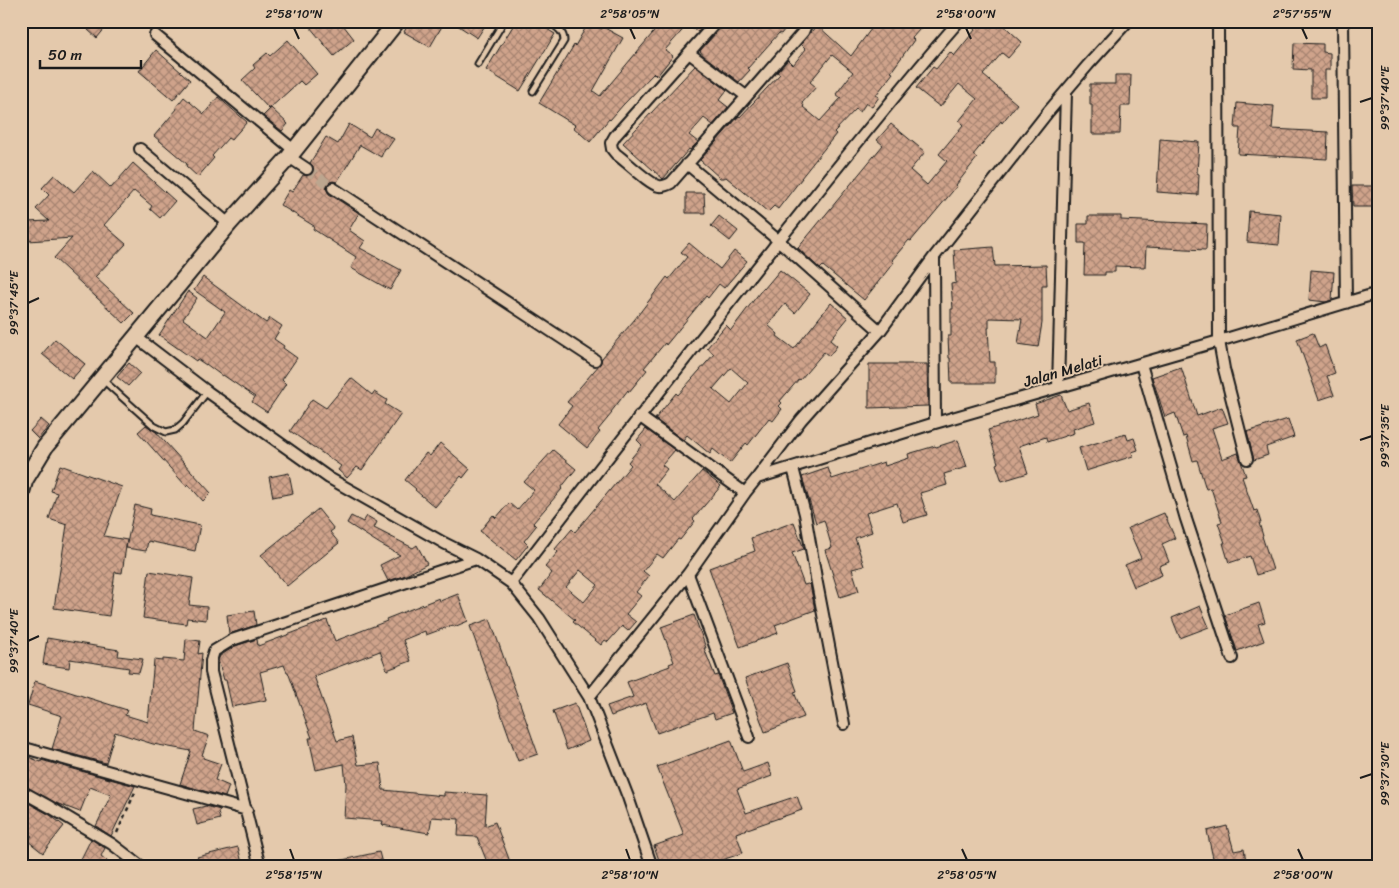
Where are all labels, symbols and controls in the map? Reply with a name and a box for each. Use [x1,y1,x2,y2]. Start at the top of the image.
text: 2°58'10"N [265,3,323,25]
text: 2°58'05"N [600,3,660,25]
text: 2°58'00"N [936,3,996,25]
text: 2°57'55"N [1273,3,1332,25]
scale bar [40,38,141,70]
text: 50 m [48,42,83,68]
text: 99°37'40"E [1374,64,1396,130]
text: 99°37'45"E [3,270,25,335]
street label: Jalan Melati [1020,347,1106,395]
text: 99°37'35"E [1374,403,1396,468]
text: 99°37'40"E [3,607,25,673]
text: 99°37'30"E [1374,741,1396,806]
text: 2°58'15"N [266,864,323,886]
text: 2°58'10"N [601,864,659,886]
text: 2°58'05"N [937,864,997,886]
text: 2°58'00"N [1273,864,1333,886]

